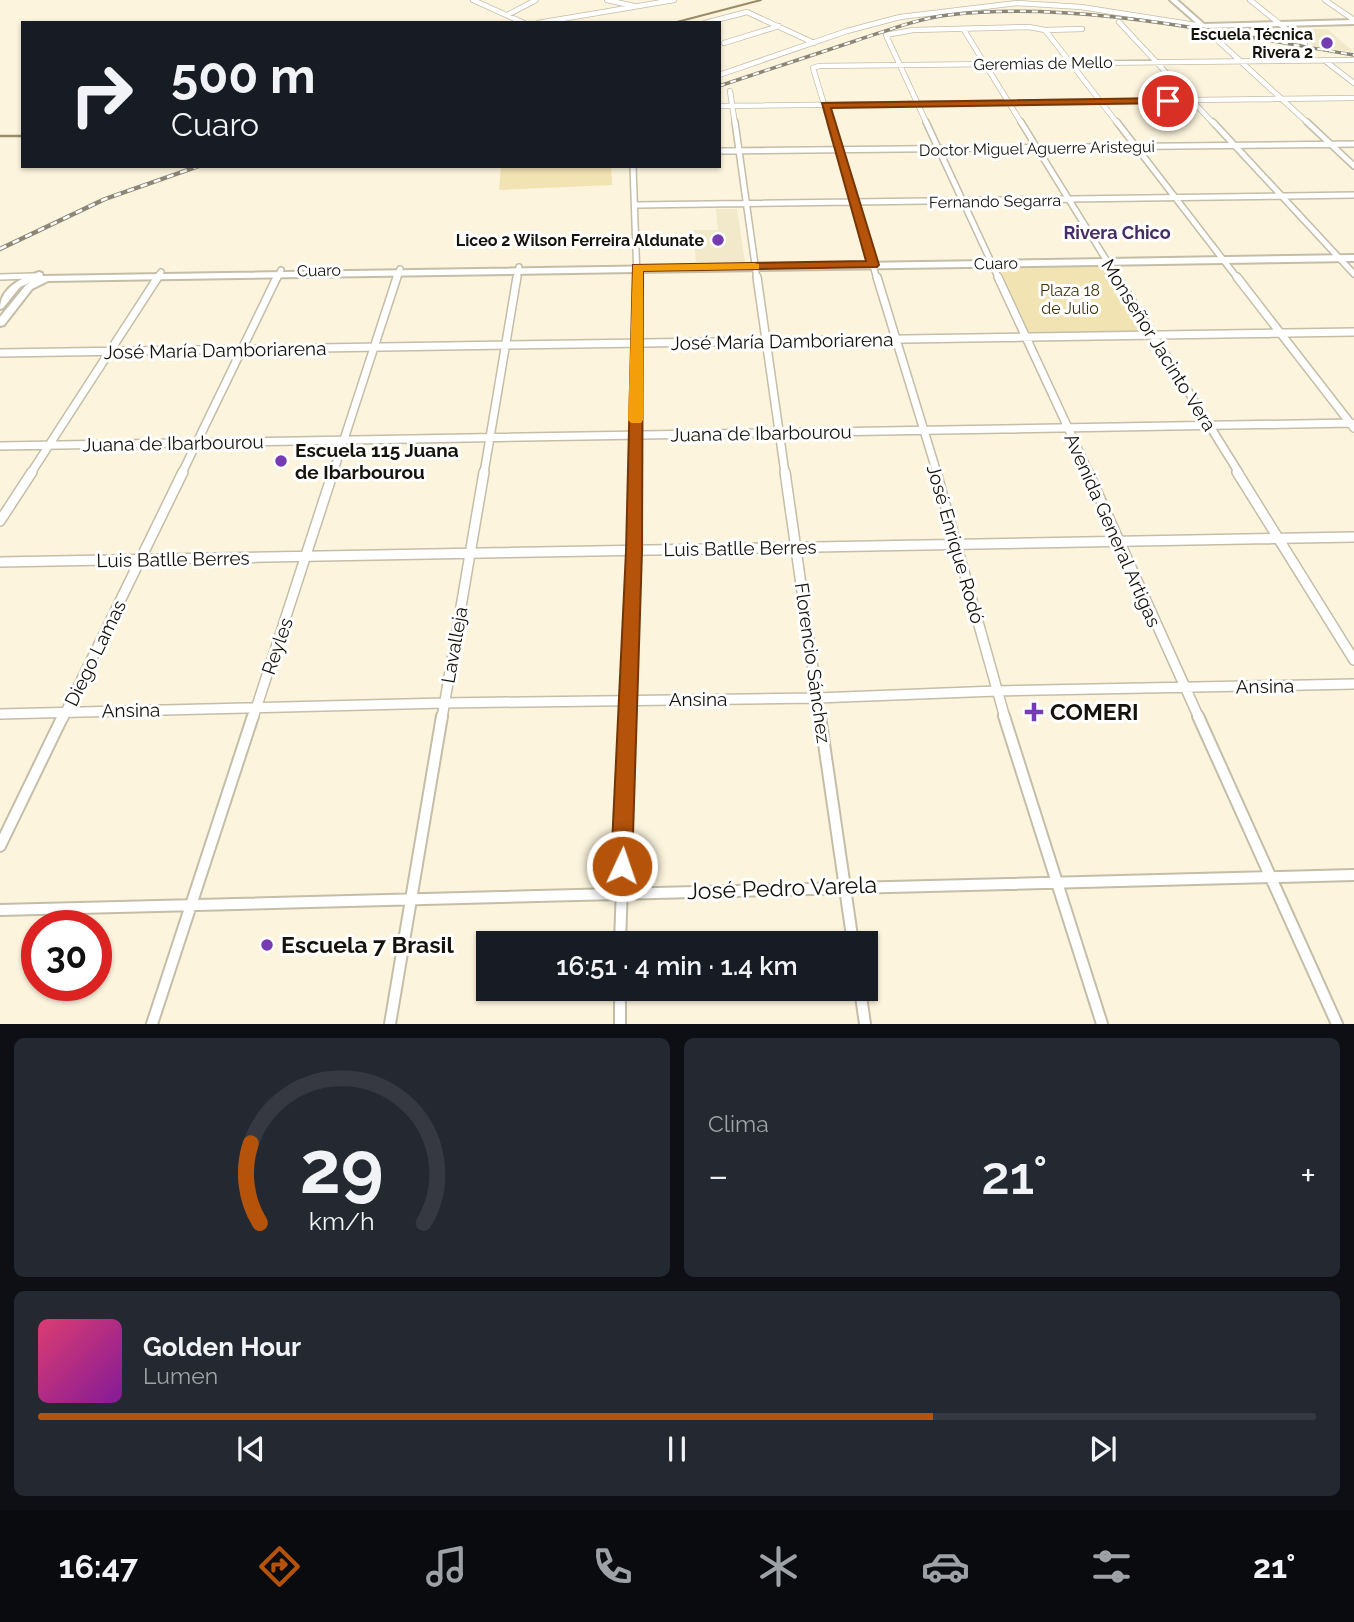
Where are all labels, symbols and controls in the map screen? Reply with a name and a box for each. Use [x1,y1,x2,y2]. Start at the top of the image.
place label: Escuela Técnica Rivera 2 [1191,25,1313,62]
marker: Escuela Técnica Rivera 2 [1319,35,1335,51]
text: 500 m [171,47,316,104]
icon: right [56,49,147,140]
street label: Geremias de Mello [973,53,1113,74]
pin [1138,71,1198,131]
icon: arrive [1149,82,1187,120]
text: Cuaro [171,106,259,143]
street label: Doctor Miguel Aguerre Aristegui [919,137,1155,160]
street label: Fernando Segarra [929,191,1061,212]
district label: Rivera Chico [1063,222,1171,243]
place label: Liceo 2 Wilson Ferreira Aldunate [456,231,704,250]
marker: Liceo 2 Wilson Ferreira Aldunate [710,232,726,248]
street label: Cuaro [974,254,1018,273]
street label: Monseñor Jacinto Vera [1097,255,1221,435]
street label: Cuaro [297,261,341,280]
park label: Plaza 18 de Julio [1040,281,1100,318]
street label: José María Damboriarena [670,328,894,354]
street label: José María Damboriarena [103,337,327,363]
street label: Juana de Ibarbourou [670,420,852,446]
street label: Juana de Ibarbourou [82,430,264,456]
street label: Avenida General Artigas [1060,430,1166,630]
place label: Escuela 115 Juana de Ibarbourou [295,439,459,483]
marker: Escuela 115 Juana de Ibarbourou [273,453,289,469]
street label: José Enrique Rodó [923,462,989,626]
street label: Luis Batlle Berres [663,536,817,560]
street label: Luis Batlle Berres [96,547,250,571]
street label: Florencio Sánchez [791,581,835,745]
street label: Diego Lamas [60,596,130,710]
street label: Lavalleja [436,605,472,685]
street label: Reyles [257,615,297,677]
street label: Ansina [1235,674,1295,698]
street label: Ansina [669,688,727,710]
street label: Ansina [101,698,161,722]
place label: COMERI [1050,698,1139,725]
marker: COMERI [1024,702,1044,722]
position arrow [585,829,659,903]
street label: José Pedro Varela [686,871,878,904]
speed limit sign: 30 [21,910,112,1001]
place label: Escuela 7 Brasil [281,931,454,958]
marker: Escuela 7 Brasil [259,937,275,953]
text: 16:51 · 4 min · 1.4 km [556,951,798,981]
text: Clima [708,1110,769,1137]
text: 29 [300,1126,384,1211]
text: 21° [981,1145,1048,1206]
text: − [708,1153,728,1198]
text: + [1300,1153,1316,1198]
text: km/h [309,1206,375,1236]
text: Golden Hour [143,1332,301,1362]
text: Lumen [143,1362,218,1389]
icon: previous [232,1430,270,1468]
icon: pause [658,1430,696,1468]
icon: next [1084,1430,1122,1468]
icon: directions [255,1542,304,1591]
icon: music [422,1542,471,1591]
icon: phone [588,1542,637,1591]
icon: climate [754,1542,803,1591]
icon: car [921,1542,970,1591]
icon: filters [1087,1542,1136,1591]
text: 16:47 [59,1548,138,1585]
text: 21° [1253,1548,1295,1585]

